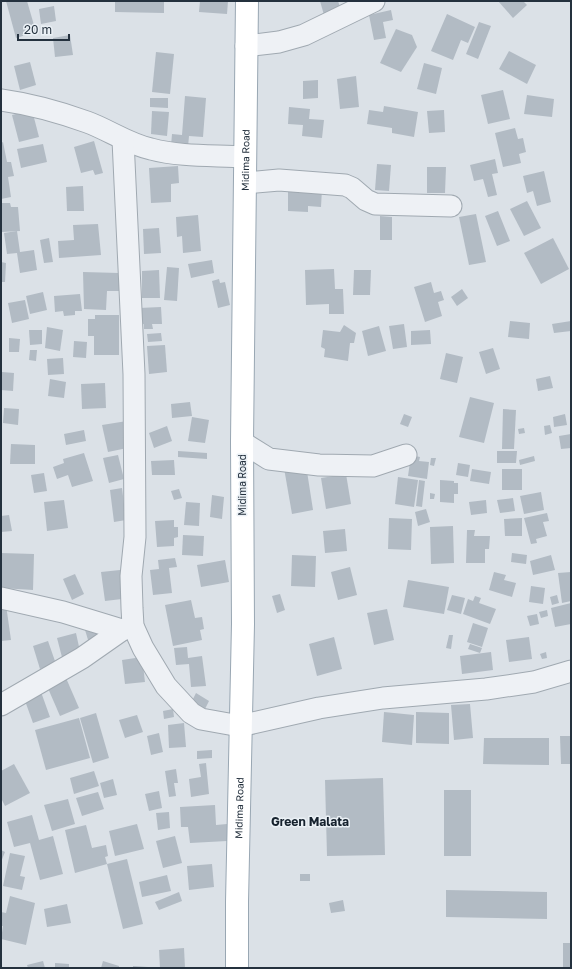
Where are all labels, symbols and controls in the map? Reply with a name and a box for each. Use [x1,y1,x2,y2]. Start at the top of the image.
scale bar [18,16,69,42]
text: 20 m [24,22,52,37]
street label: Midima Road [239,129,252,191]
street label: Midima Road [236,454,248,516]
street label: Midima Road [232,777,246,839]
district label: Green Malata [271,814,349,829]

